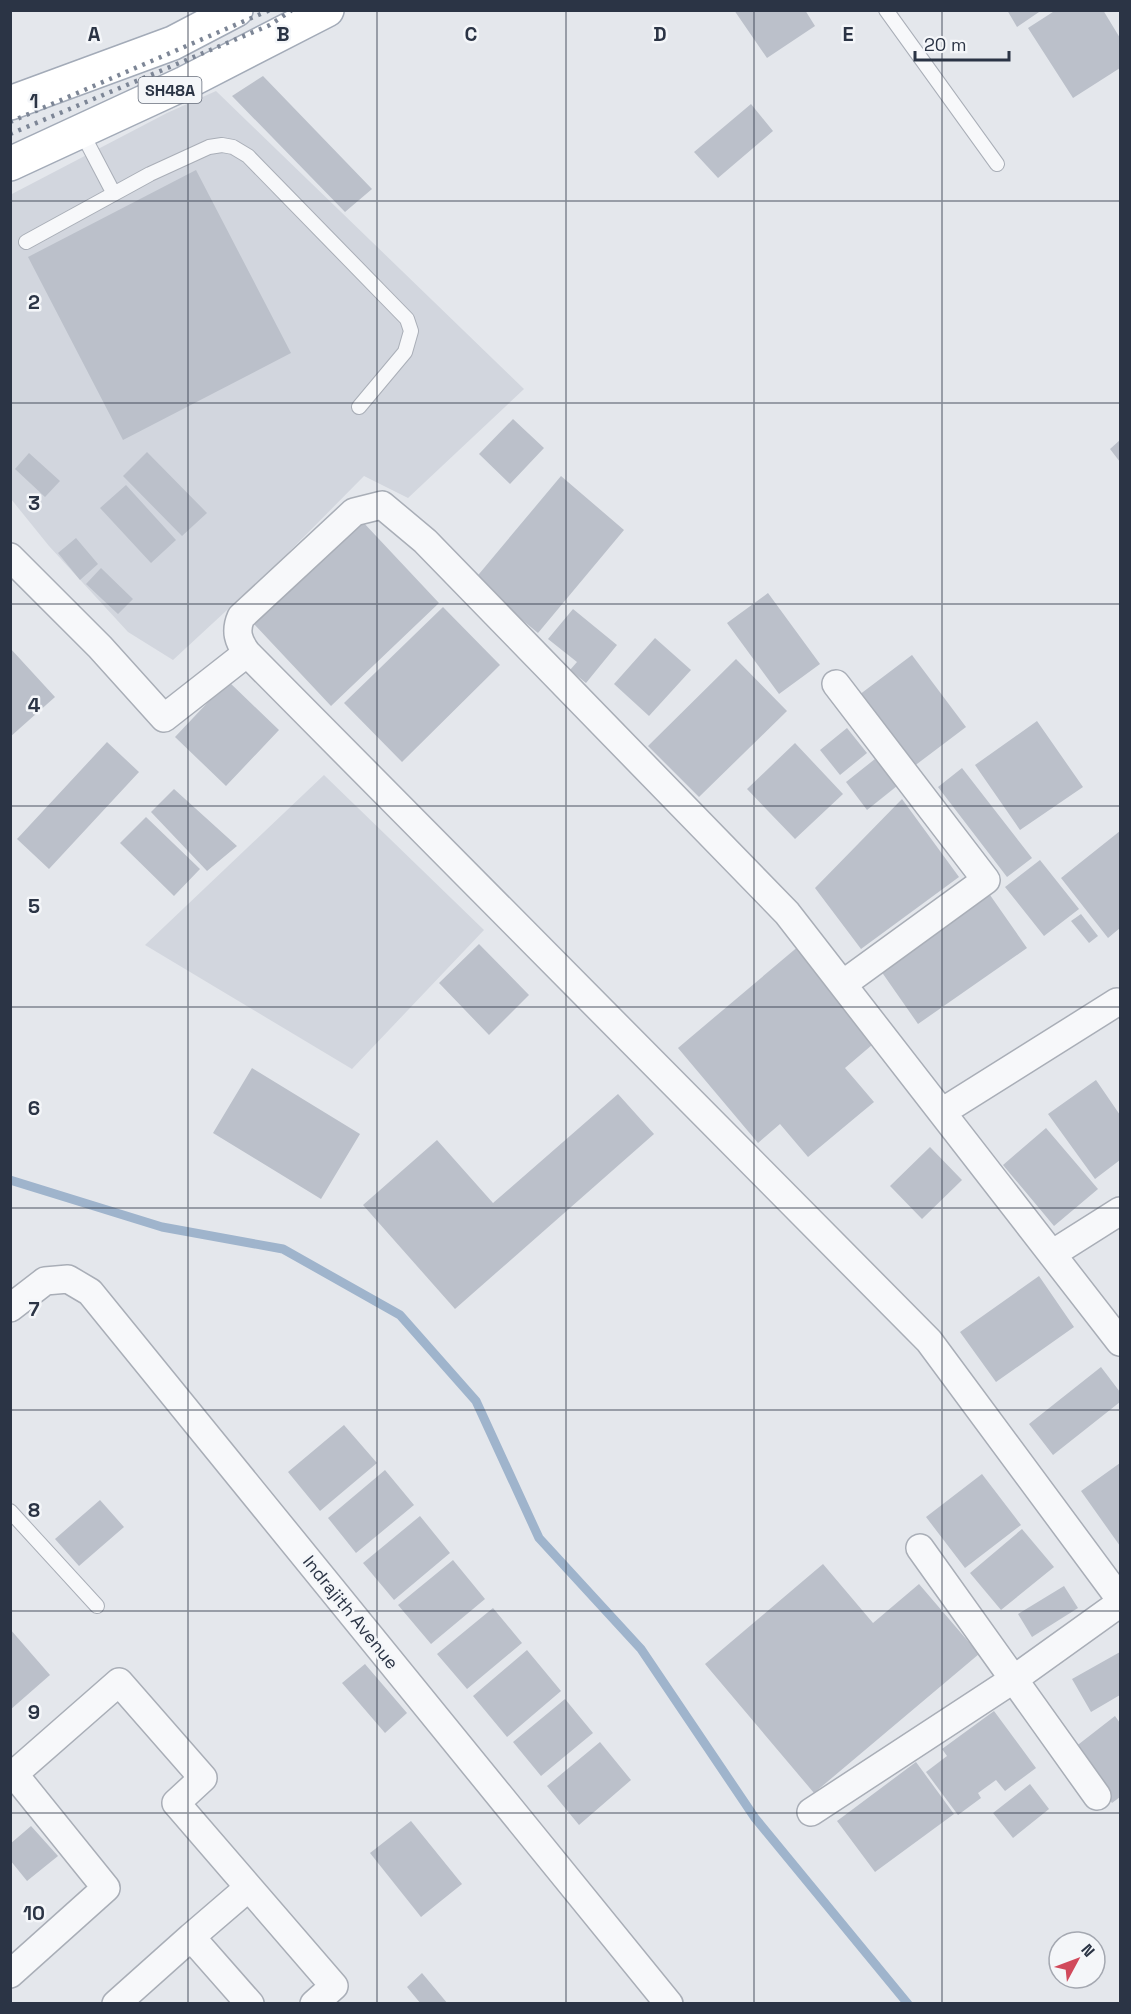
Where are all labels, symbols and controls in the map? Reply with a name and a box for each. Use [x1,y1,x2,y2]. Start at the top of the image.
text: A [88,21,101,47]
text: B [276,21,290,47]
text: C [465,21,478,47]
text: D [653,21,667,47]
text: E [842,21,854,47]
scale bar [915,24,1010,62]
text: 20 m [924,33,967,56]
road number: SH48A [138,77,201,103]
text: 1 [29,88,39,114]
text: 2 [28,289,40,315]
text: 3 [28,490,40,516]
text: 4 [28,692,41,718]
text: 5 [28,893,40,919]
text: 6 [28,1095,40,1121]
text: 7 [28,1296,40,1322]
text: 8 [28,1497,40,1523]
street label: Indrajith Avenue [298,1550,404,1674]
text: 9 [28,1699,40,1725]
text: 10 [23,1900,45,1926]
north arrow [1047,1930,1107,1990]
text: N [1076,1940,1099,1961]

